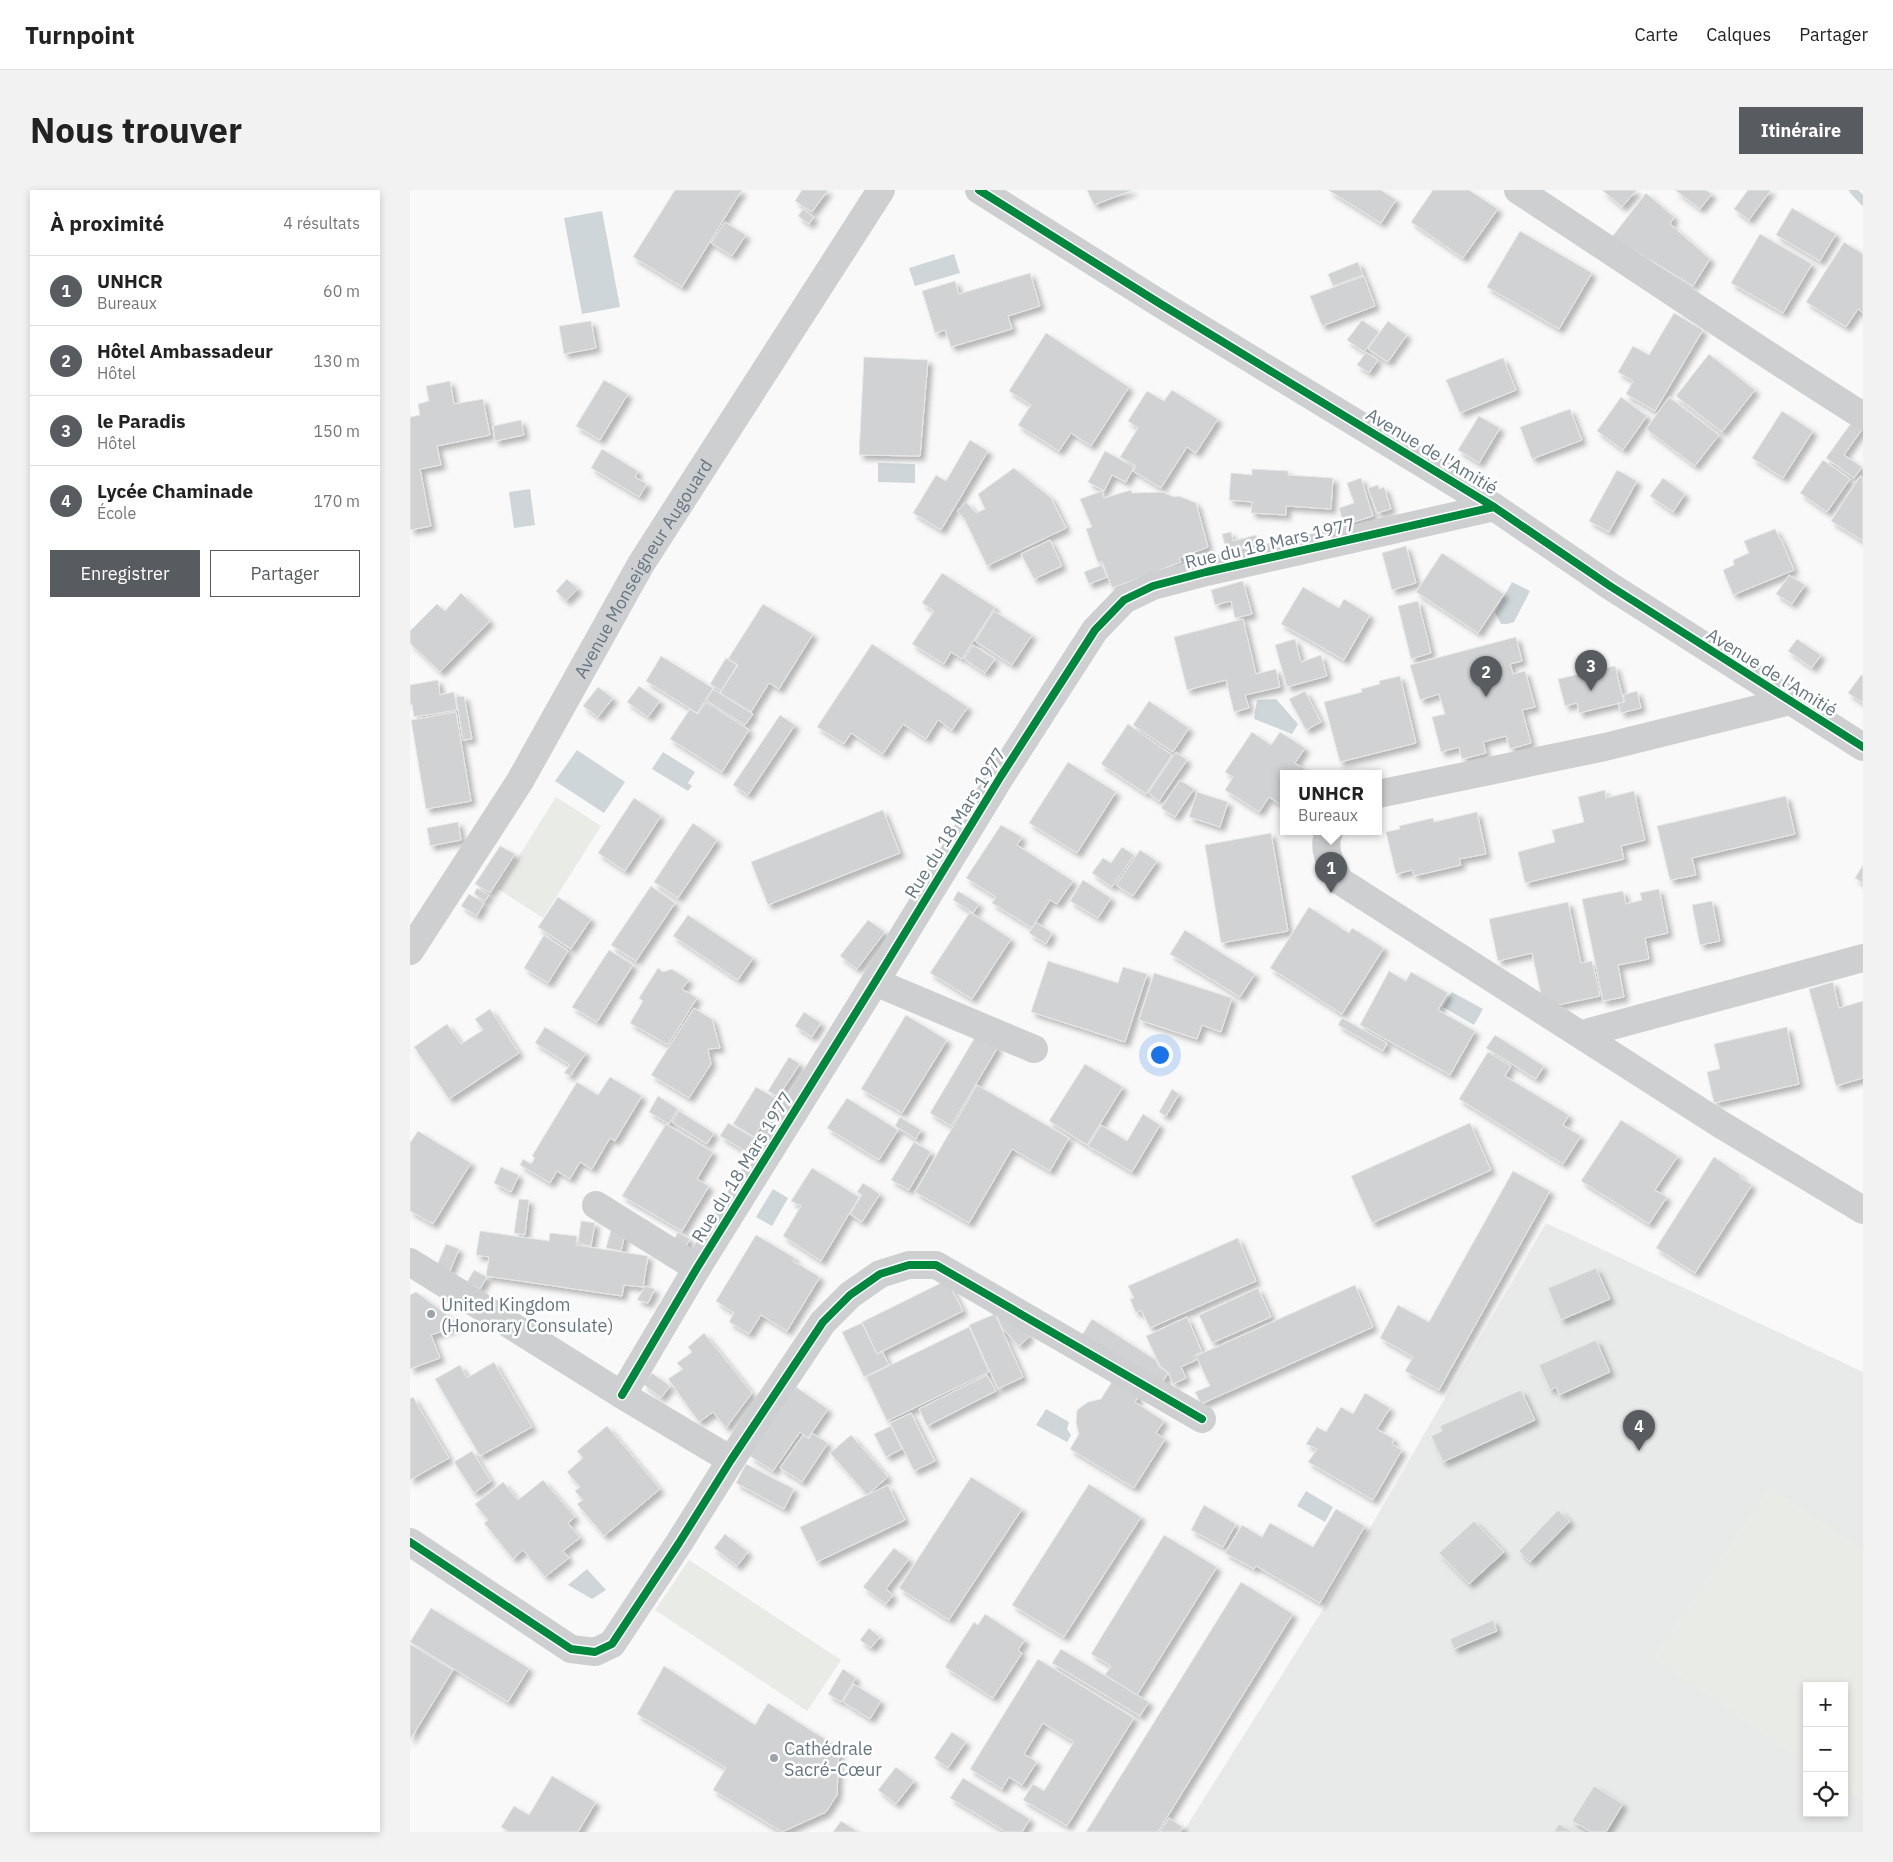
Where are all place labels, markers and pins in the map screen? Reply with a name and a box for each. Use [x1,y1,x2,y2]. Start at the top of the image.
pin: 3 [1575,650,1607,691]
pin: 2 [1470,656,1502,697]
pin: 1 [1315,852,1347,893]
place label: United Kingdom (Honorary Consulate) [441,1293,613,1337]
marker: United Kingdom (Honorary Consulate) [425,1308,437,1320]
pin: 4 [1623,1410,1655,1451]
place label: Cathédrale Sacré-Cœur [784,1737,882,1781]
marker: Cathédrale Sacré-Cœur [768,1752,780,1764]

